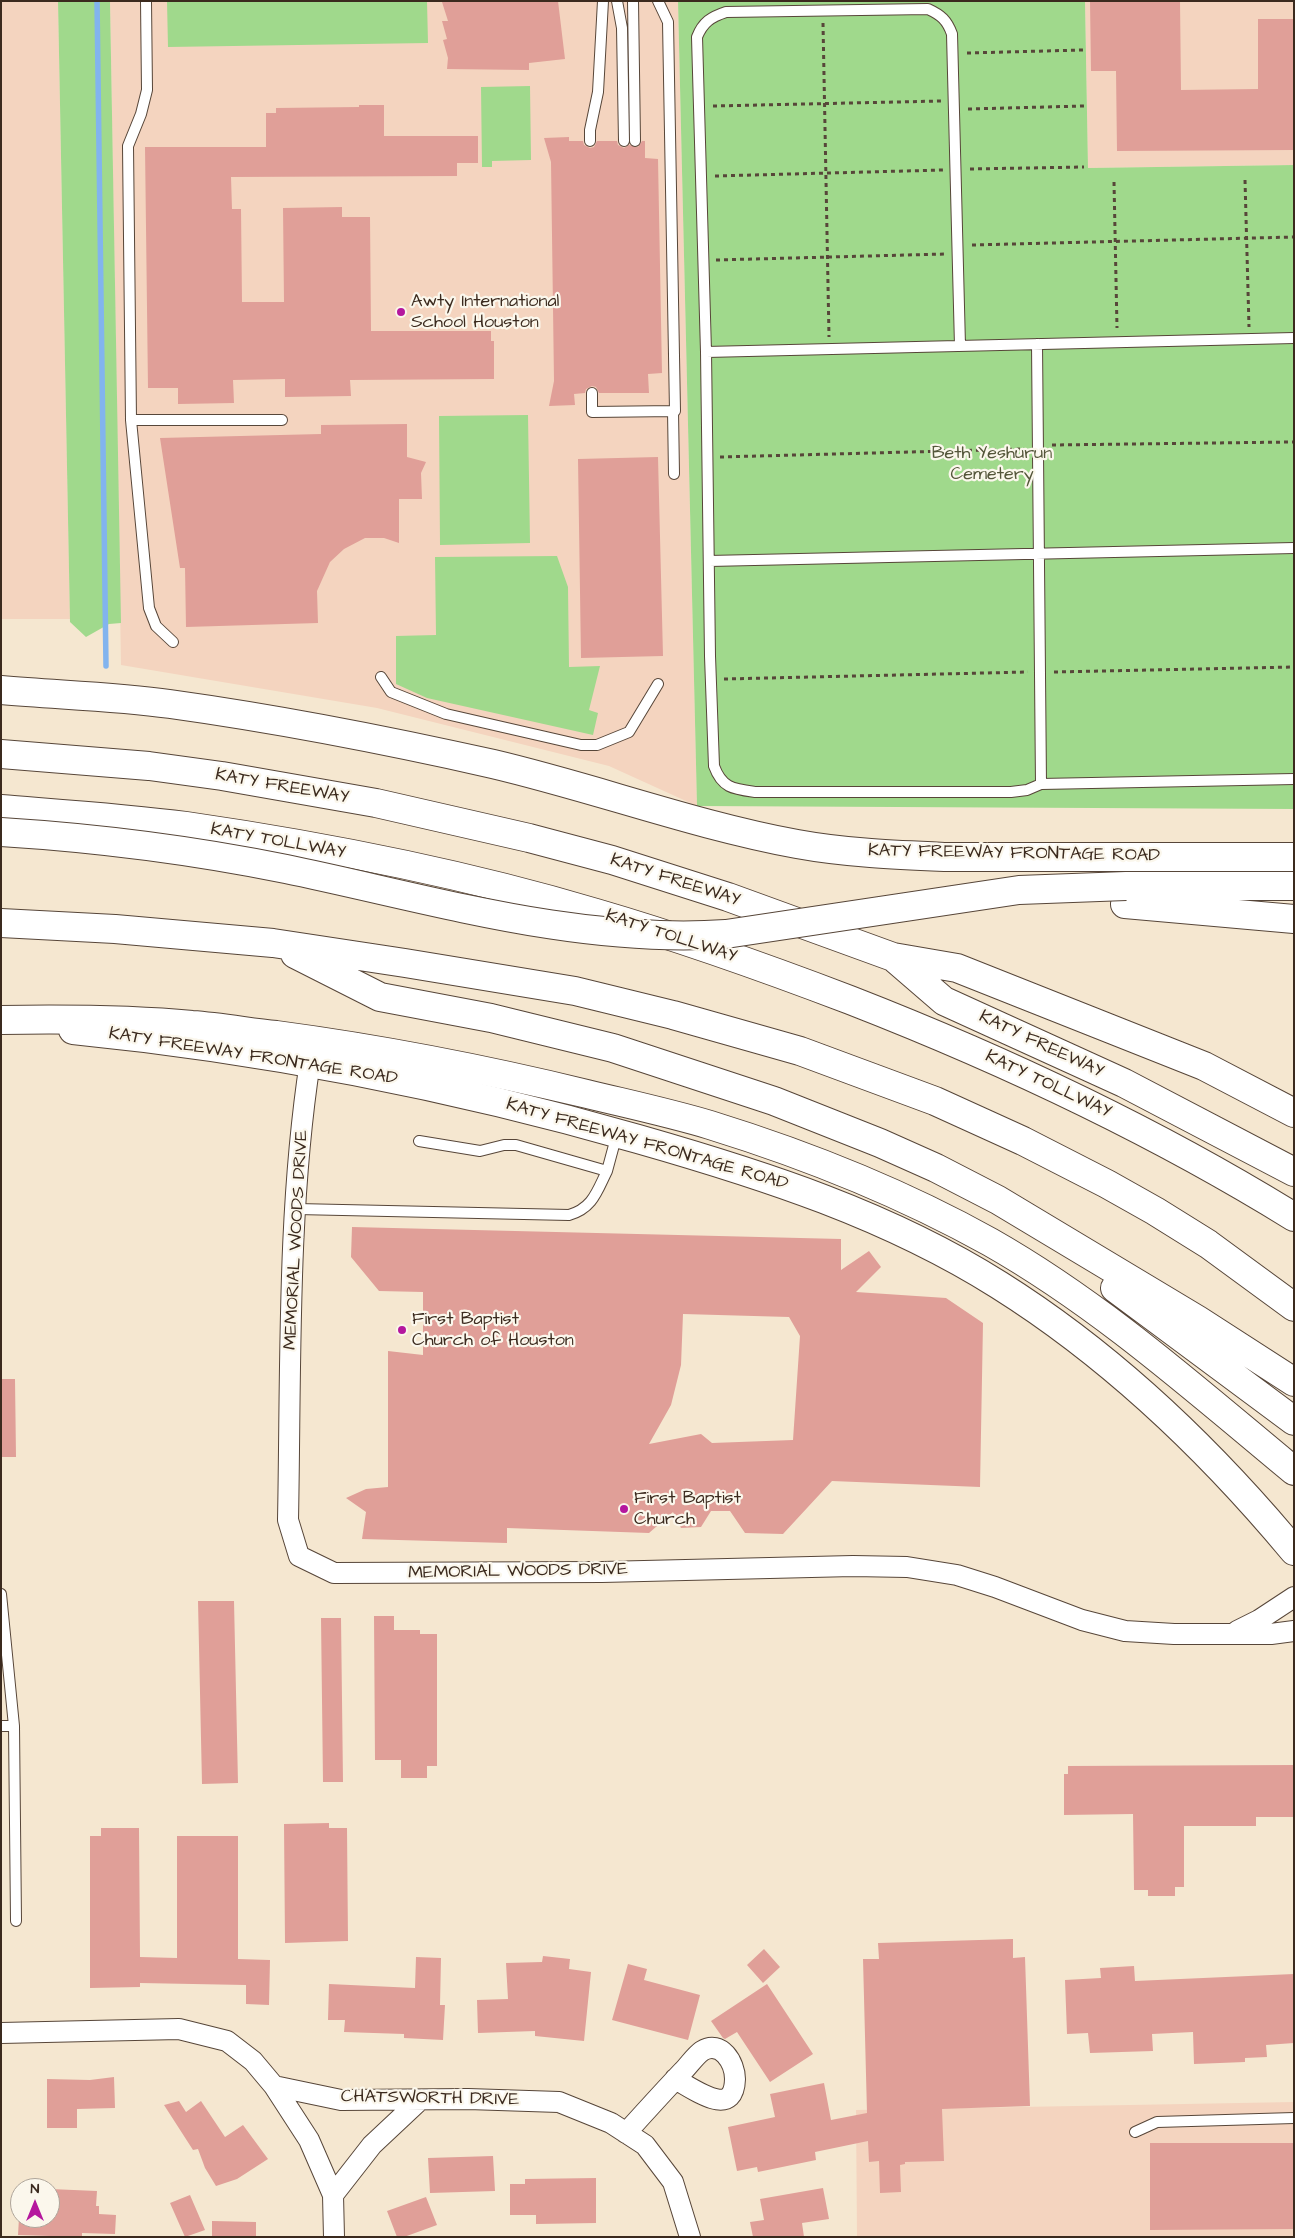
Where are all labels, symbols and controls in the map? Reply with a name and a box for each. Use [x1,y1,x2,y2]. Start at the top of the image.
place label: Awty International School Houston [411,291,559,334]
marker: Awty International School Houston [395,306,407,318]
park label: Beth Yeshurun Cemetery [932,443,1052,486]
street label: KATY FREEWAY [214,765,350,809]
street label: KATY TOLLWAY [209,819,347,865]
street label: KATY FREEWAY FRONTAGE ROAD [868,841,1160,867]
street label: KATY FREEWAY [607,850,743,912]
street label: KATY TOLLWAY [603,906,739,968]
street label: KATY FREEWAY [975,1007,1107,1083]
street label: KATY FREEWAY FRONTAGE ROAD [107,1023,399,1091]
street label: KATY TOLLWAY [981,1046,1115,1124]
street label: KATY FREEWAY FRONTAGE ROAD [504,1094,790,1196]
street label: MEMORIAL WOODS DRIVE [280,1130,314,1350]
place label: First Baptist Church of Houston [412,1309,574,1352]
marker: First Baptist Church of Houston [396,1324,408,1336]
place label: First Baptist Church [634,1488,741,1530]
marker: First Baptist Church [618,1503,630,1515]
street label: MEMORIAL WOODS DRIVE [408,1559,628,1585]
street label: CHATSWORTH DRIVE [341,2087,519,2111]
north arrow [10,2178,60,2228]
text: N [31,2179,39,2199]

